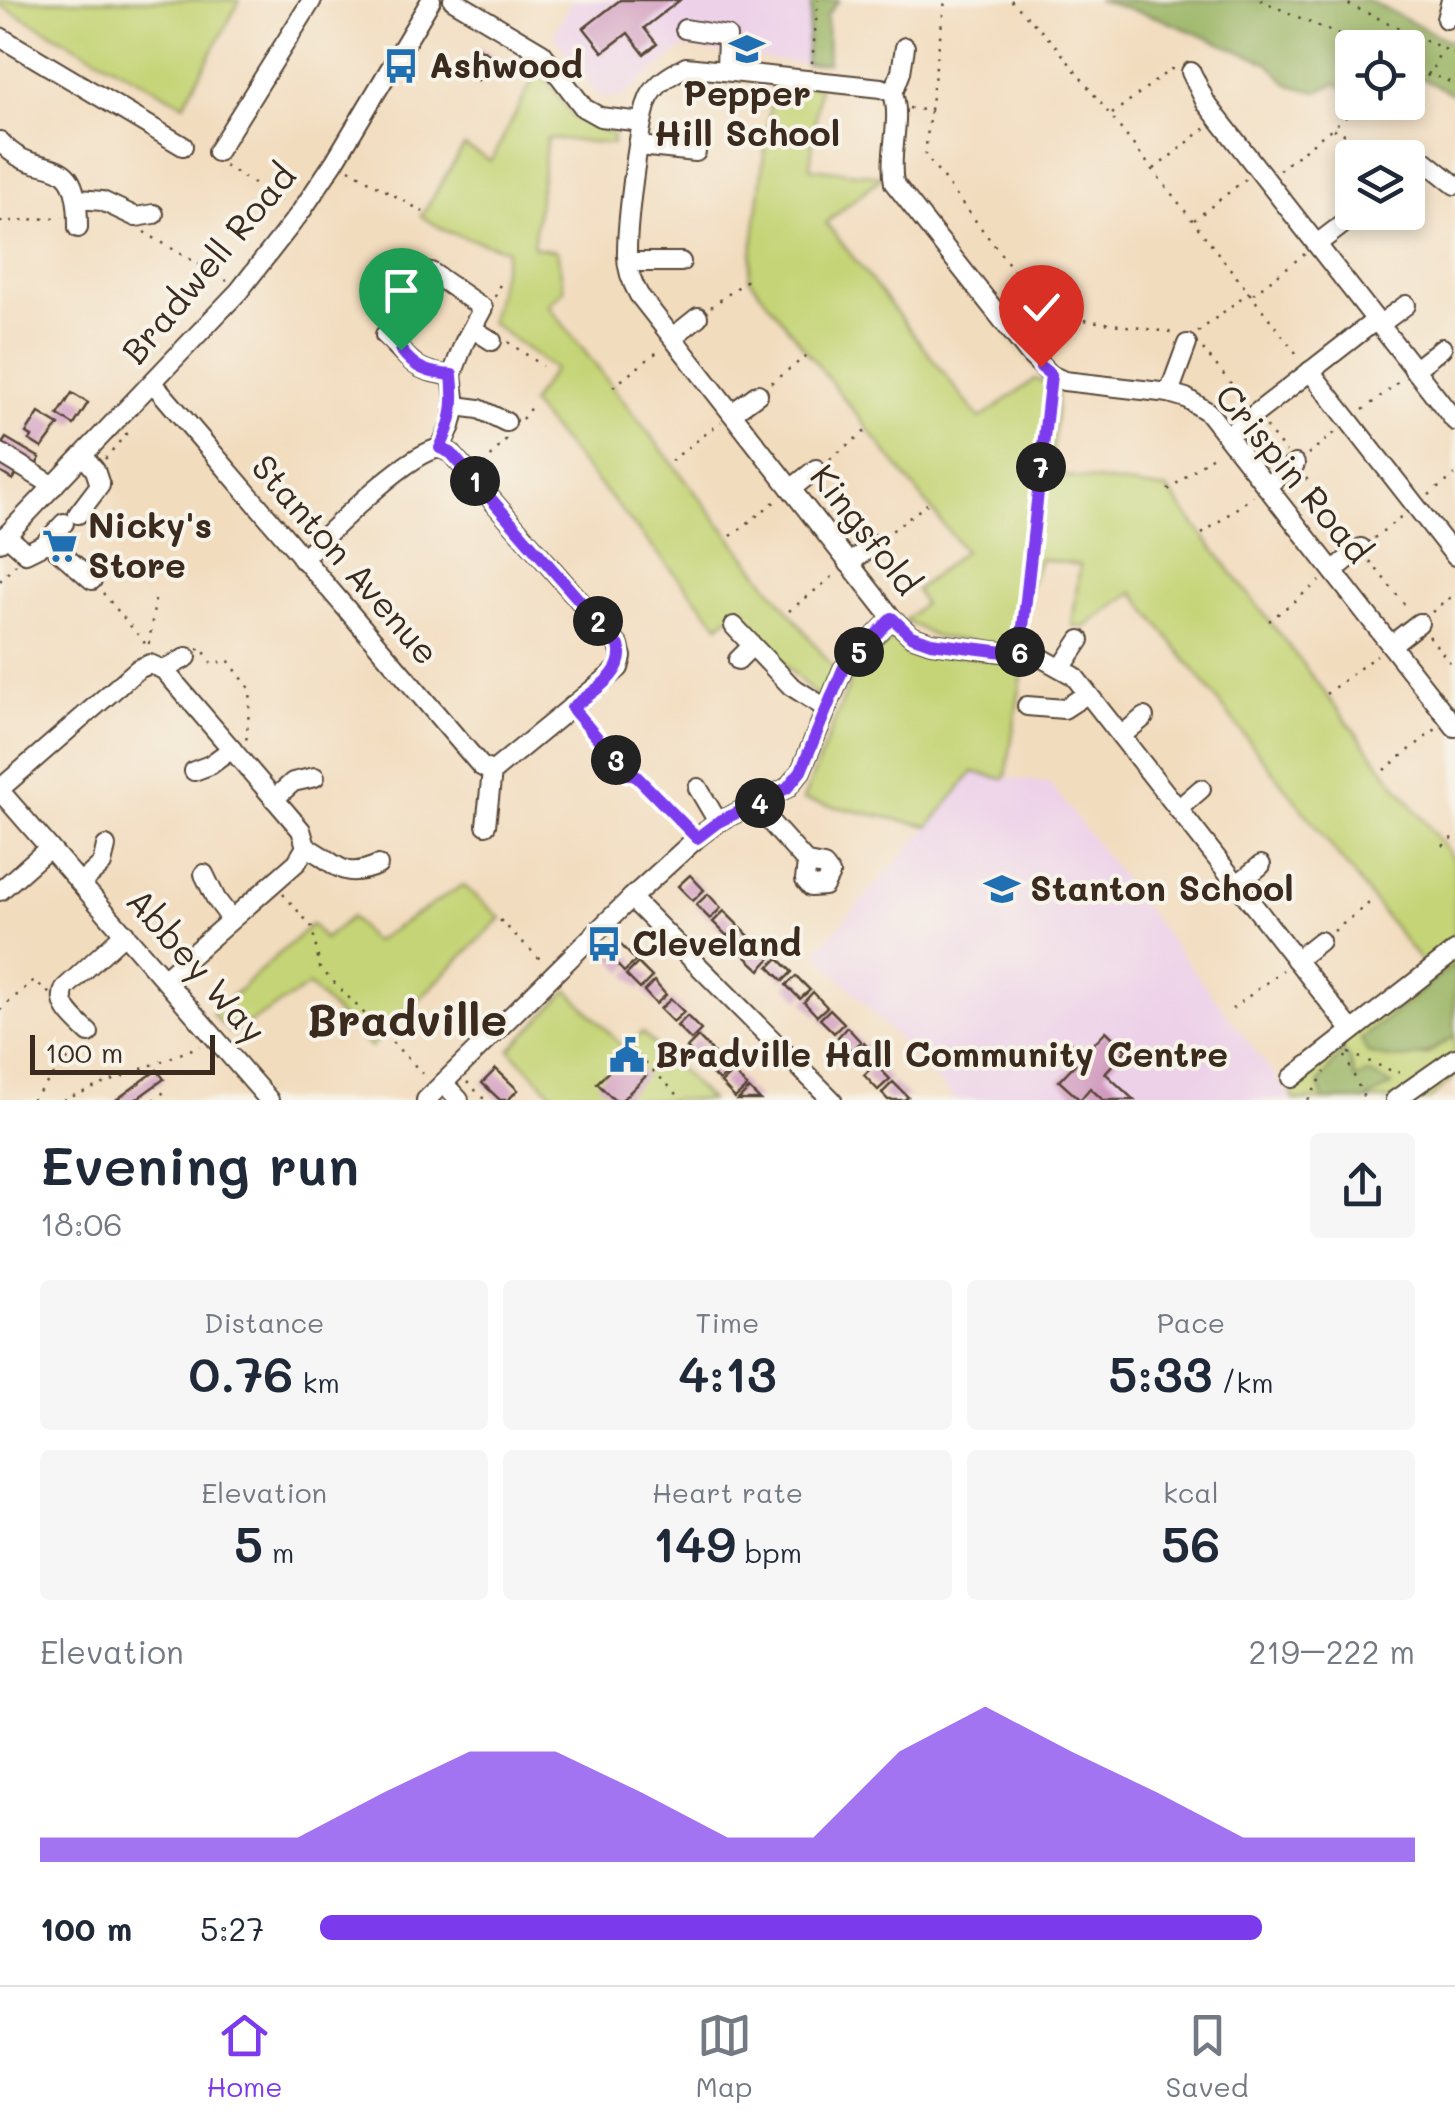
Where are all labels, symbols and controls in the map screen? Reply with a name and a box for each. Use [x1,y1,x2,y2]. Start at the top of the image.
school or university icon: Pepper Hill School [728,30,766,68]
map controls [1335,30,1425,230]
button: locate [1335,30,1425,120]
place label: Ashwood [429,41,583,87]
bus stop icon: Ashwood [382,47,420,85]
place label: Pepper Hill School [654,69,840,155]
button: layers [1335,140,1425,230]
street label: Bradwell Road [110,153,305,373]
pin [359,248,444,351]
icon: arrive [374,263,429,318]
pin [999,265,1084,368]
icon: check [1014,280,1069,335]
street label: Crispin Road [1206,374,1383,572]
pin: 7 [1016,442,1066,492]
street label: Stanton Avenue [243,444,451,673]
text: 7 [1033,449,1049,485]
street label: Kingsfold [801,454,932,604]
pin: 1 [450,456,500,506]
text: 1 [469,463,481,499]
place label: Nicky's Store [88,501,212,587]
supermarket icon: Nicky's Store [41,527,79,565]
pin: 2 [573,596,623,646]
text: 2 [590,603,606,639]
pin: 5 [834,627,884,677]
pin: 6 [995,627,1045,677]
text: 5 [851,634,867,670]
text: 6 [1012,634,1028,670]
pin: 3 [591,735,641,785]
text: 3 [608,742,624,778]
pin: 4 [735,778,785,828]
text: 4 [751,785,769,821]
place label: Stanton School [1030,864,1294,910]
school or university icon: Stanton School [983,870,1021,908]
street label: Abbey Way [118,878,277,1052]
place label: Cleveland [632,919,801,965]
bus stop icon: Cleveland [585,925,623,963]
district label: Bradville [307,989,507,1047]
scale bar [30,1030,215,1074]
place label: Bradville Hall Community Centre [655,1030,1228,1076]
text: 100 m [45,1034,123,1070]
public building icon: Bradville Hall Community Centre [608,1036,646,1074]
text: Evening run [40,1128,359,1200]
button: share [1310,1133,1415,1238]
text: 18:06 [40,1202,123,1244]
text: Distance [204,1304,324,1340]
text: Time [696,1304,759,1340]
text: Pace [1157,1304,1225,1340]
text: 0.76 [189,1340,294,1406]
text: 4:13 [678,1340,777,1406]
text: 5:33 [1108,1340,1213,1406]
text: km [294,1364,340,1400]
text: /km [1213,1364,1273,1400]
text: Elevation [201,1474,327,1510]
text: Heart rate [652,1474,803,1510]
text: kcal [1163,1474,1219,1510]
text: 5 [234,1510,263,1576]
text: 149 [653,1510,736,1576]
text: 56 [1161,1510,1221,1576]
text: m [263,1534,294,1570]
text: bpm [736,1534,802,1570]
text: Elevation [40,1630,184,1672]
text: 219–222 m [1249,1630,1415,1672]
text: 100 m [40,1907,132,1949]
text: 5:27 [200,1907,264,1949]
tab: Home [206,2008,283,2104]
tab: Map [696,2008,753,2104]
tab: Saved [1165,2008,1249,2104]

